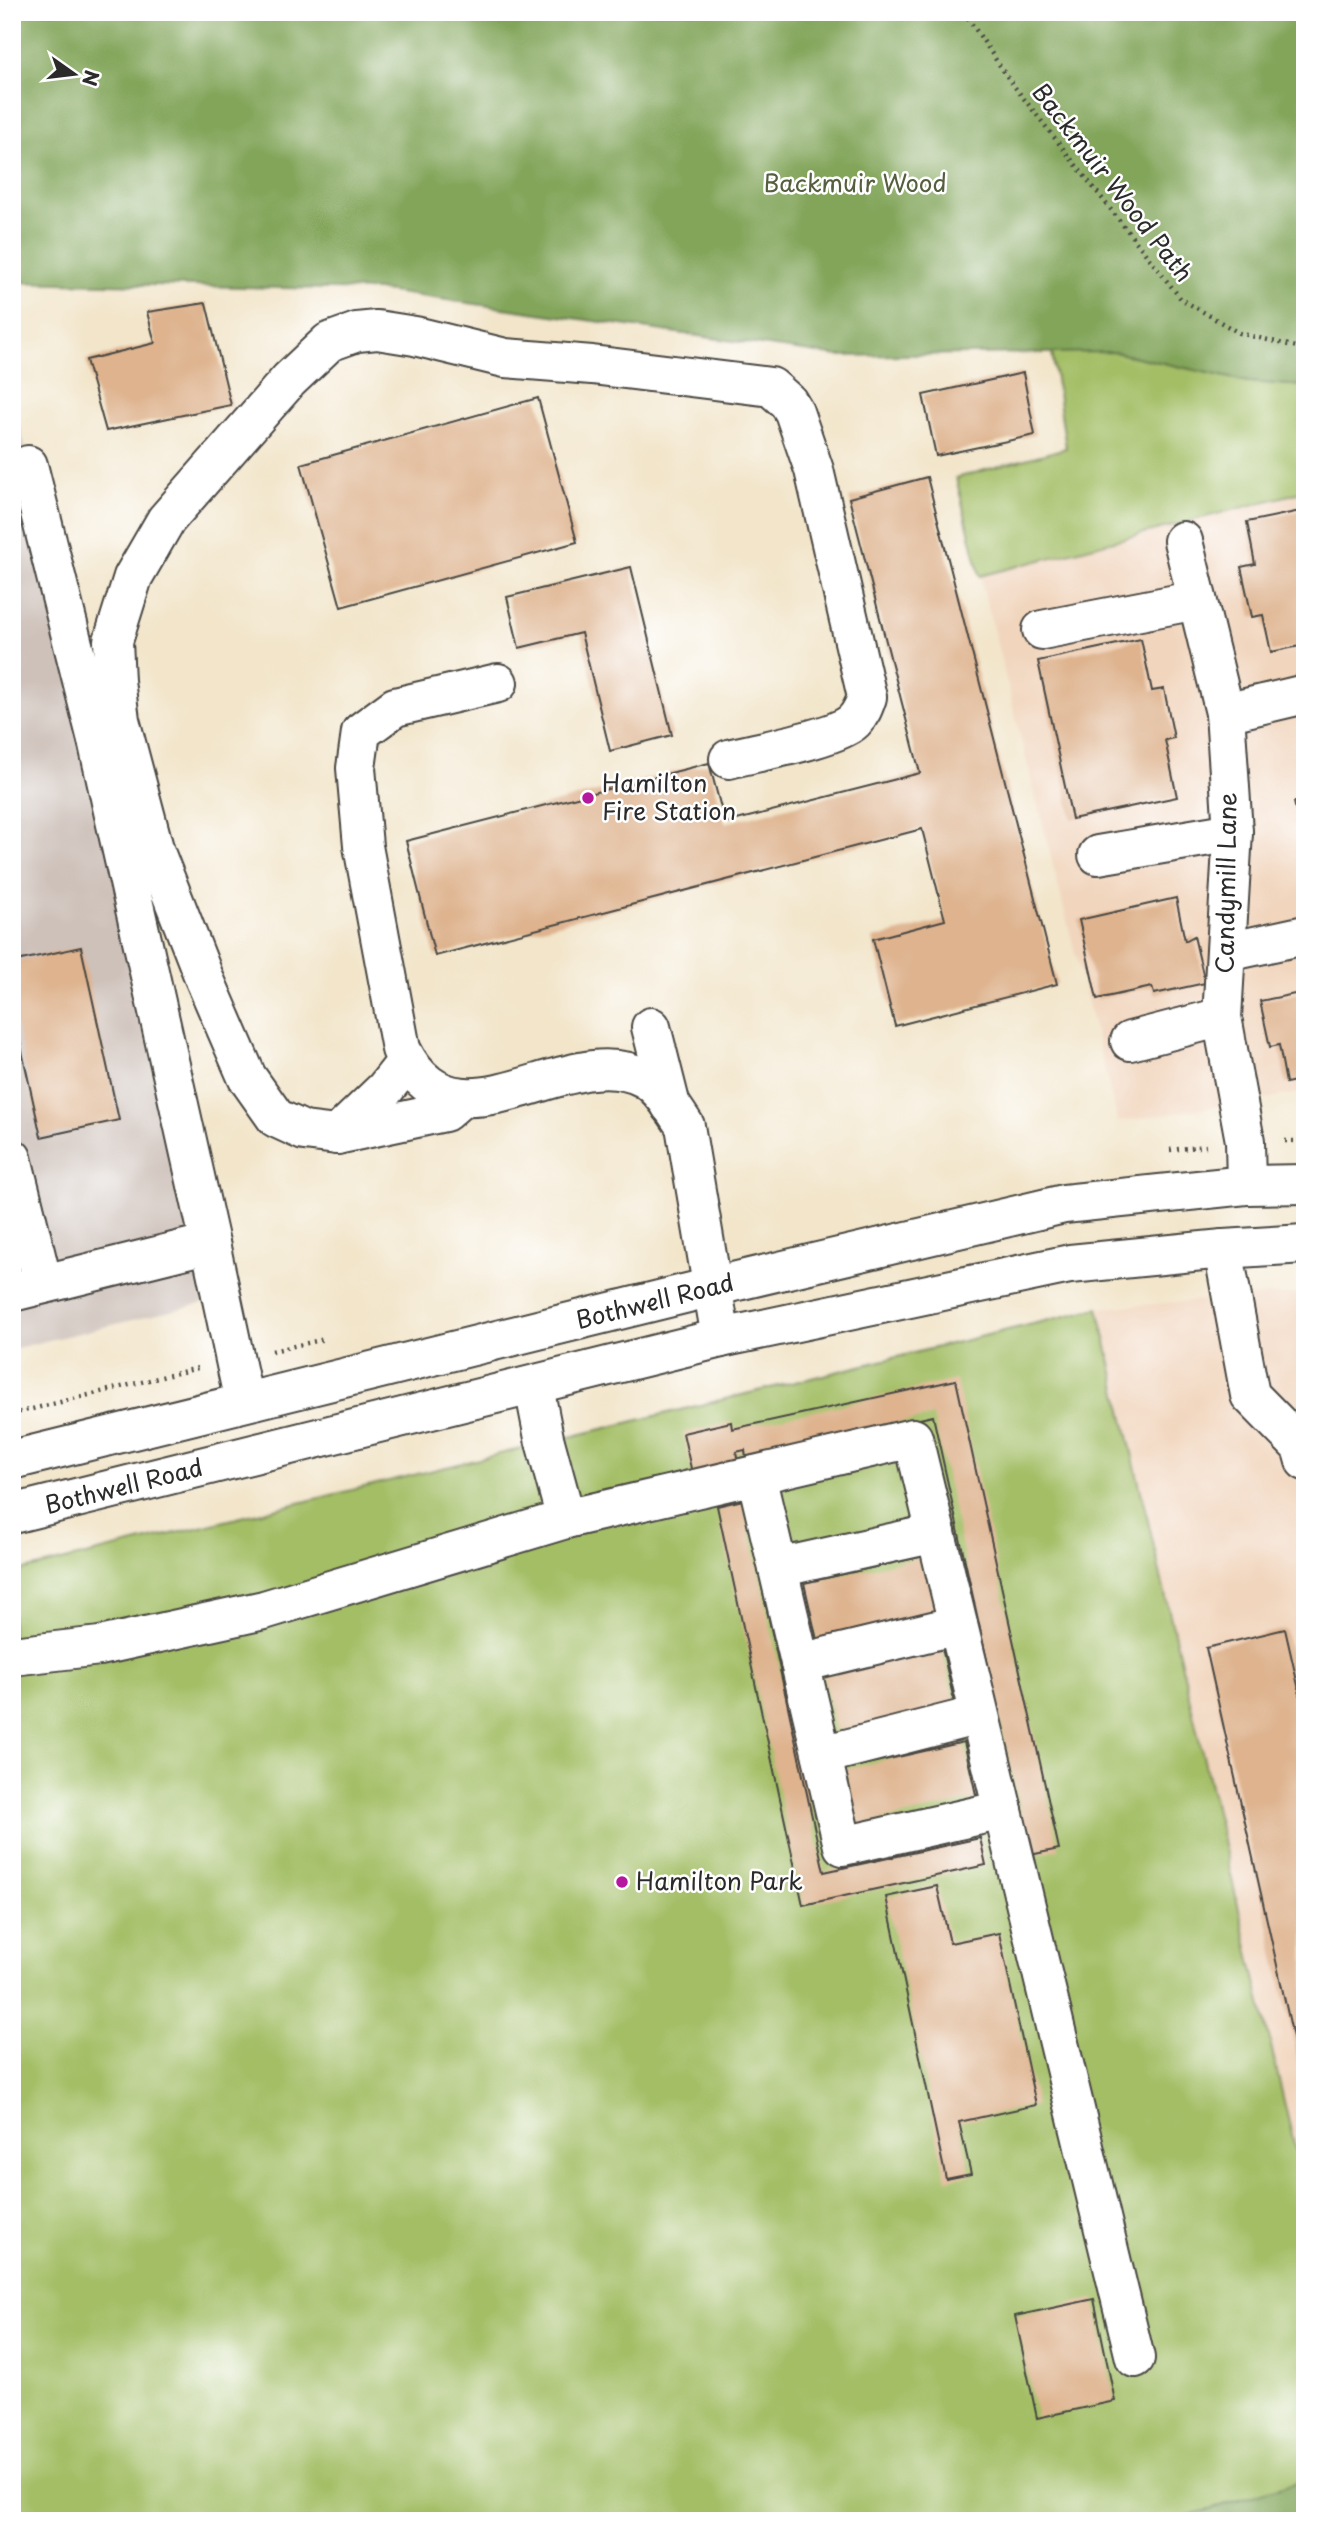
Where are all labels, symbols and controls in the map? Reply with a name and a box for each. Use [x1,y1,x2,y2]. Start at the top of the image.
north arrow [38,38,108,108]
text: N [76,68,107,89]
street label: Backmuir Wood Path [1025,75,1203,289]
park label: Backmuir Wood [763,164,947,200]
place label: Hamilton Fire Station [602,764,736,828]
marker: Hamilton Fire Station [580,790,596,806]
street label: Candymill Lane [1205,792,1245,974]
street label: Bothwell Road [572,1263,737,1337]
street label: Bothwell Road [41,1448,206,1522]
place label: Hamilton Park [636,1862,803,1898]
marker: Hamilton Park [614,1874,630,1890]

